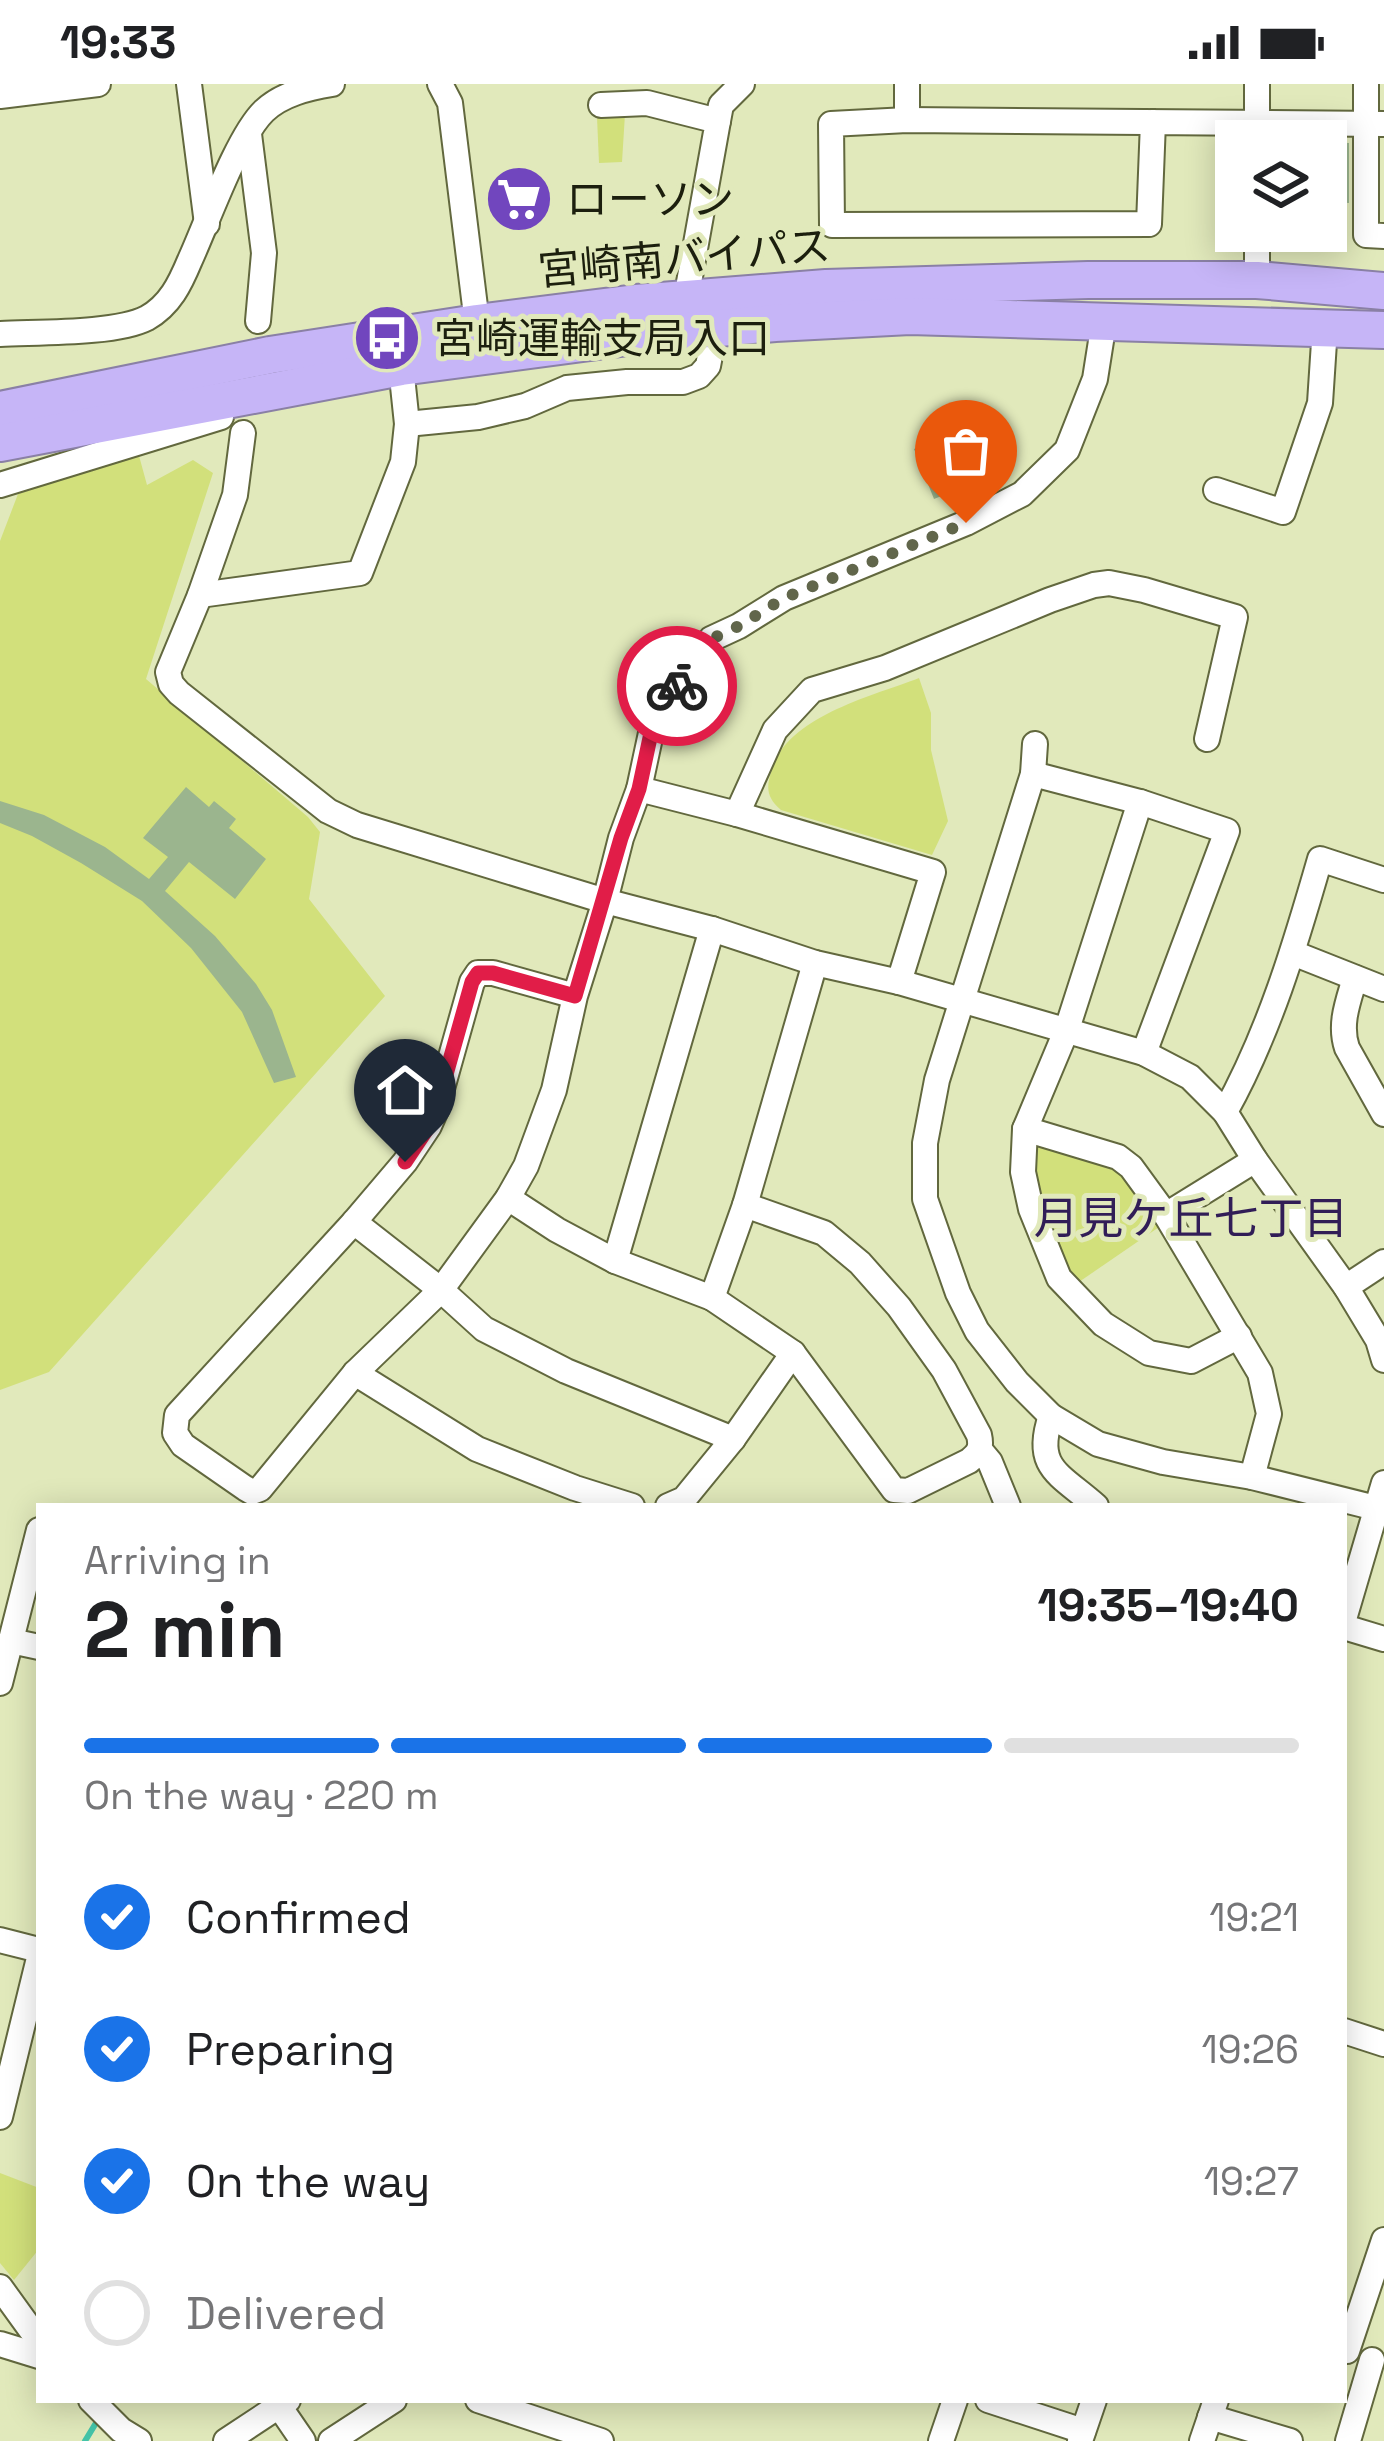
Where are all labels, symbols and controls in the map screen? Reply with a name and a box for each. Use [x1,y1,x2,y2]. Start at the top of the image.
text: 19:33 [60,14,176,71]
map controls [1215,120,1347,252]
button: layers [1215,120,1347,252]
supermarket icon: ローソン [484,164,554,234]
place label: ローソン [566,173,734,226]
street label: 宮崎南バイパス [536,219,832,297]
bus stop icon: 宮崎運輸支局入口 [352,303,422,373]
place label: 宮崎運輸支局入口 [434,312,770,365]
pin [915,400,1017,523]
icon: bag [933,418,999,484]
courier [617,626,737,746]
icon: bike [644,653,710,719]
pin [354,1039,456,1162]
icon: home [372,1057,438,1123]
district label: 月見ケ丘七丁目 [1033,1190,1349,1247]
text: Arriving in [84,1536,271,1585]
text: 19:35–19:40 [1037,1577,1299,1634]
text: 2 min [84,1580,286,1680]
text: On the way · 220 m [84,1771,439,1820]
icon: check [84,1884,150,1950]
text: Confirmed [186,1889,411,1946]
text: 19:21 [1209,1893,1299,1942]
icon: check [84,2016,150,2082]
text: Preparing [186,2021,395,2078]
text: 19:26 [1202,2025,1299,2074]
icon: check [84,2148,150,2214]
text: On the way [186,2153,430,2210]
text: 19:27 [1204,2157,1299,2206]
text: Delivered [186,2285,386,2342]

